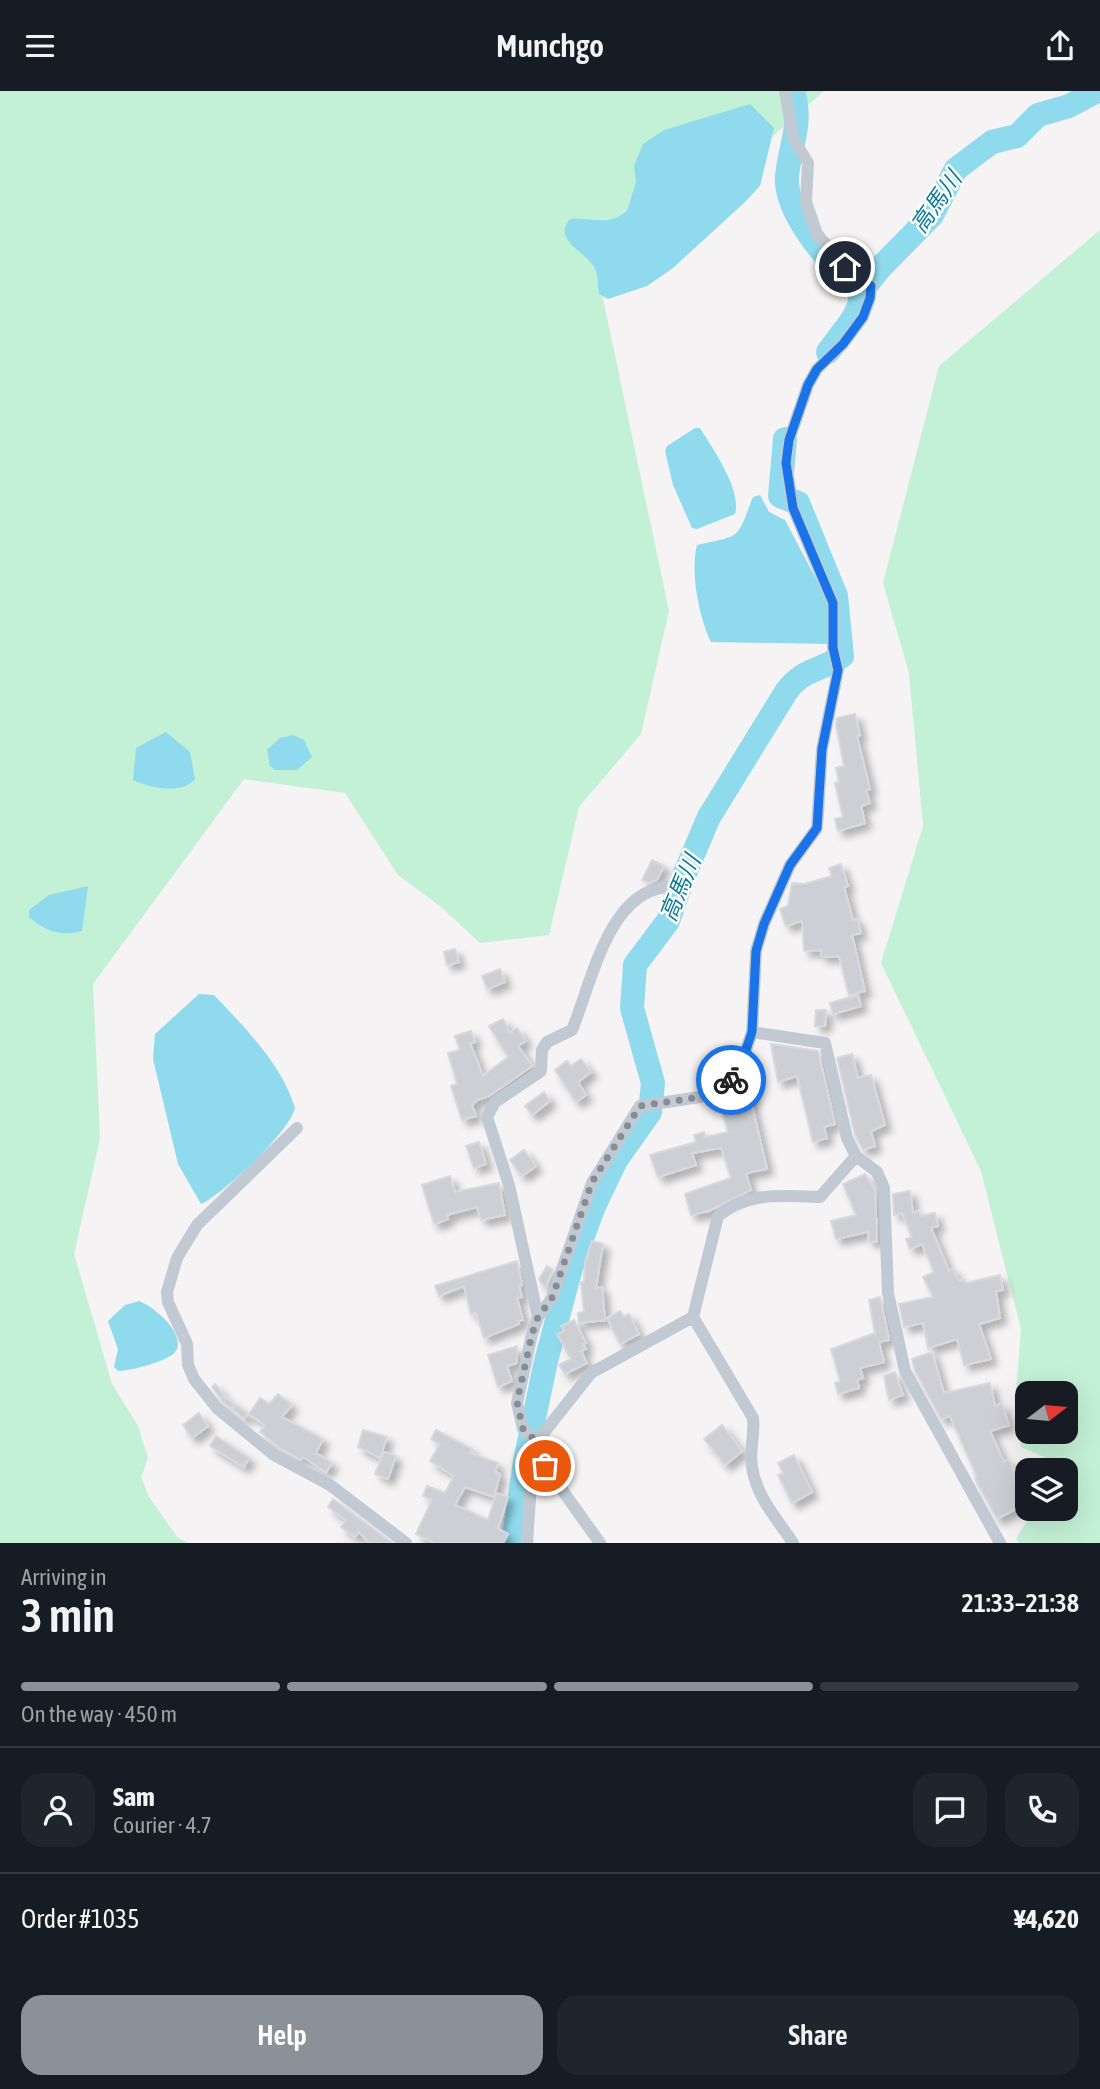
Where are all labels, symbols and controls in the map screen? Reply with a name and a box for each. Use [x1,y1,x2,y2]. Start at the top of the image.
icon: menu [21,27,59,65]
text: Munchgo [496,27,604,64]
icon: share [1041,27,1079,65]
water label: 高馬川 [906,164,968,238]
pin [815,237,875,297]
icon: home [826,248,864,286]
water label: 高馬川 [655,848,707,925]
courier [696,1045,766,1115]
icon: bike [712,1061,750,1099]
north arrow [1015,1381,1078,1444]
map controls [1015,1381,1078,1521]
pin [515,1436,575,1496]
icon: bag [526,1447,564,1485]
button: layers [1015,1458,1078,1521]
text: Arriving in [21,1564,107,1590]
text: 21:33–21:38 [962,1588,1079,1618]
text: 3 min [21,1589,115,1642]
text: On the way · 450 m [21,1701,177,1727]
button: person [21,1773,95,1847]
button: chat [913,1773,987,1847]
button: phone [1005,1773,1079,1847]
text: Sam [113,1782,155,1812]
text: Courier · 4.7 [113,1812,212,1838]
text: Order #1035 [21,1904,140,1934]
text: ¥4,620 [1014,1904,1079,1934]
button: Help [21,1995,543,2075]
button: Share [557,1995,1079,2075]

